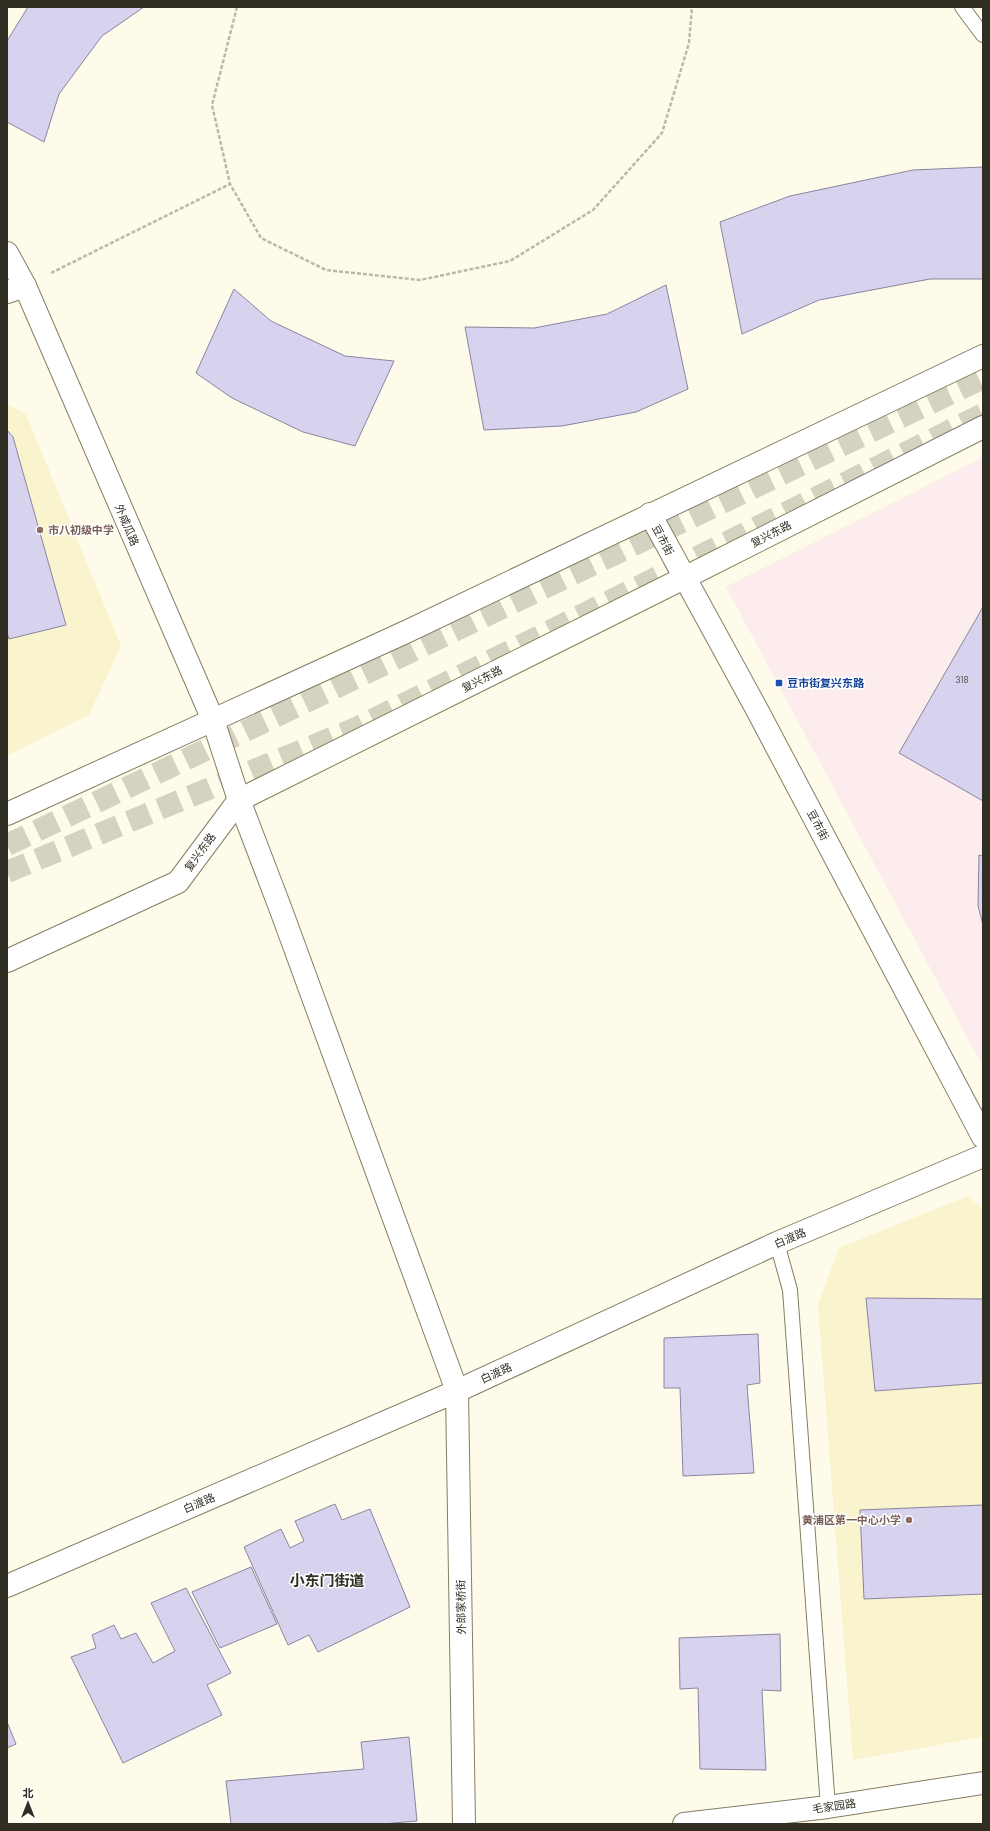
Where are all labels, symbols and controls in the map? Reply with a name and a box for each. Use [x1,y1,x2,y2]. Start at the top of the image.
street label: 外咸瓜路 [112,502,142,548]
street label: 复兴东路 [748,518,794,550]
street label: 豆市街 [649,522,677,558]
place label: 市八初级中学 [48,523,114,537]
marker: 市八初级中学 [35,525,45,535]
street label: 复兴东路 [459,663,505,695]
house number: 318 [955,674,969,686]
place label: 豆市街复兴东路 [787,676,865,690]
marker: 豆市街复兴东路 [774,678,784,688]
street label: 豆市街 [804,807,832,843]
street label: 复兴东路 [181,830,219,874]
street label: 白渡路 [772,1225,808,1251]
street label: 白渡路 [478,1360,514,1386]
street label: 白渡路 [181,1490,217,1516]
place label: 黄浦区第一中心小学 [802,1513,901,1527]
marker: 黄浦区第一中心小学 [904,1515,914,1525]
district label: 小东门街道 [289,1571,365,1591]
street label: 外郎家桥街 [454,1579,468,1635]
north arrow [8,1783,48,1823]
text: 北 [23,1786,34,1800]
street label: 毛家园路 [811,1796,857,1816]

